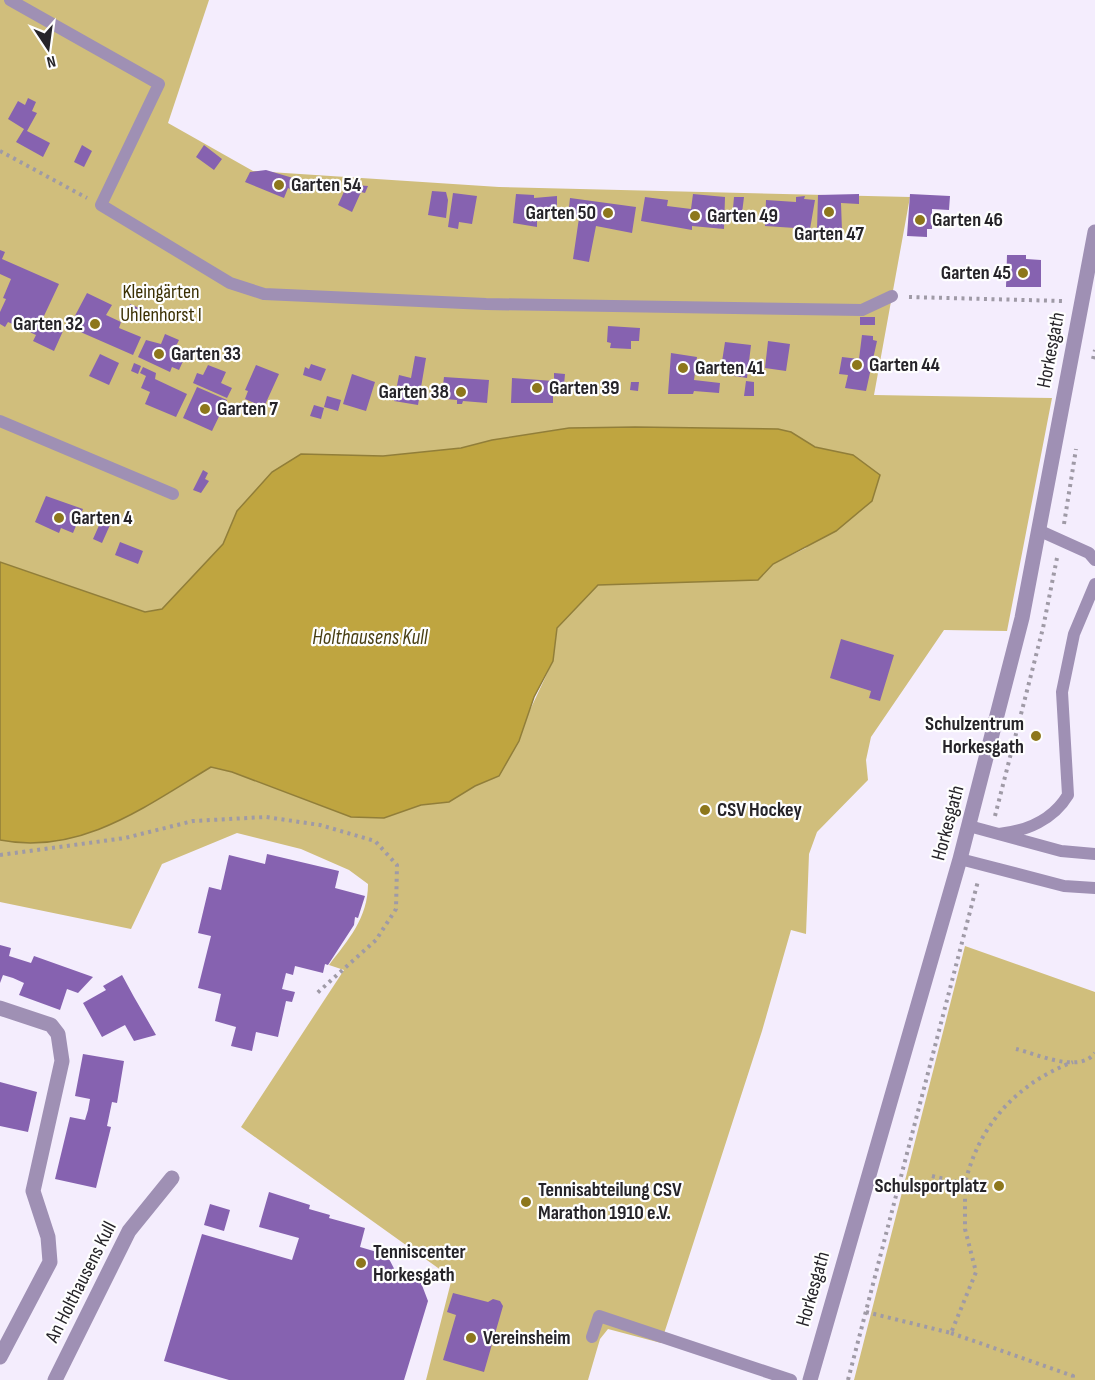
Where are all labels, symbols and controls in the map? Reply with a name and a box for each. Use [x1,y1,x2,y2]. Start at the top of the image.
north arrow [18,18,78,78]
text: N [45,51,57,71]
place label: Garten 54 [291,173,361,197]
marker: Garten 54 [272,178,286,192]
place label: Garten 50 [526,201,596,225]
place label: Garten 49 [707,204,778,228]
marker: Garten 47 [822,205,836,219]
marker: Garten 50 [601,206,615,220]
place label: Garten 46 [932,208,1003,232]
marker: Garten 49 [688,209,702,223]
marker: Garten 46 [913,213,927,227]
place label: Garten 47 [794,222,864,246]
place label: Garten 45 [941,261,1011,285]
marker: Garten 45 [1016,266,1030,280]
park label: Kleingärten Uhlenhorst I [120,280,202,327]
street label: Horkesgath [1032,310,1070,390]
place label: Garten 32 [13,312,83,336]
marker: Garten 32 [88,317,102,331]
place label: Garten 33 [171,342,241,366]
marker: Garten 33 [152,347,166,361]
place label: Garten 44 [869,353,940,377]
place label: Garten 41 [695,356,764,380]
marker: Garten 44 [850,358,864,372]
marker: Garten 41 [676,361,690,375]
place label: Garten 39 [549,376,620,400]
place label: Garten 38 [378,380,449,404]
marker: Garten 39 [530,381,544,395]
marker: Garten 38 [454,385,468,399]
place label: Garten 7 [217,397,278,421]
marker: Garten 7 [198,402,212,416]
place label: Garten 4 [71,506,132,530]
marker: Garten 4 [52,511,66,525]
water label: Holthausens Kull [312,625,429,650]
place label: Schulzentrum Horkesgath [925,712,1024,759]
marker: Schulzentrum Horkesgath [1029,729,1043,743]
street label: Horkesgath [926,783,970,863]
place label: CSV Hockey [717,798,802,822]
marker: CSV Hockey [698,803,712,817]
place label: Schulsportplatz [874,1174,987,1198]
place label: Tennisabteilung CSV Marathon 1910 e.V. [538,1178,682,1225]
marker: Schulsportplatz [992,1179,1006,1193]
marker: Tennisabteilung CSV Marathon 1910 e.V. [519,1195,533,1209]
street label: An Holthausens Kull [40,1218,122,1347]
place label: Tenniscenter Horkesgath [373,1240,466,1287]
street label: Horkesgath [791,1249,835,1329]
marker: Tenniscenter Horkesgath [354,1256,368,1270]
place label: Vereinsheim [483,1326,571,1350]
marker: Vereinsheim [464,1331,478,1345]

